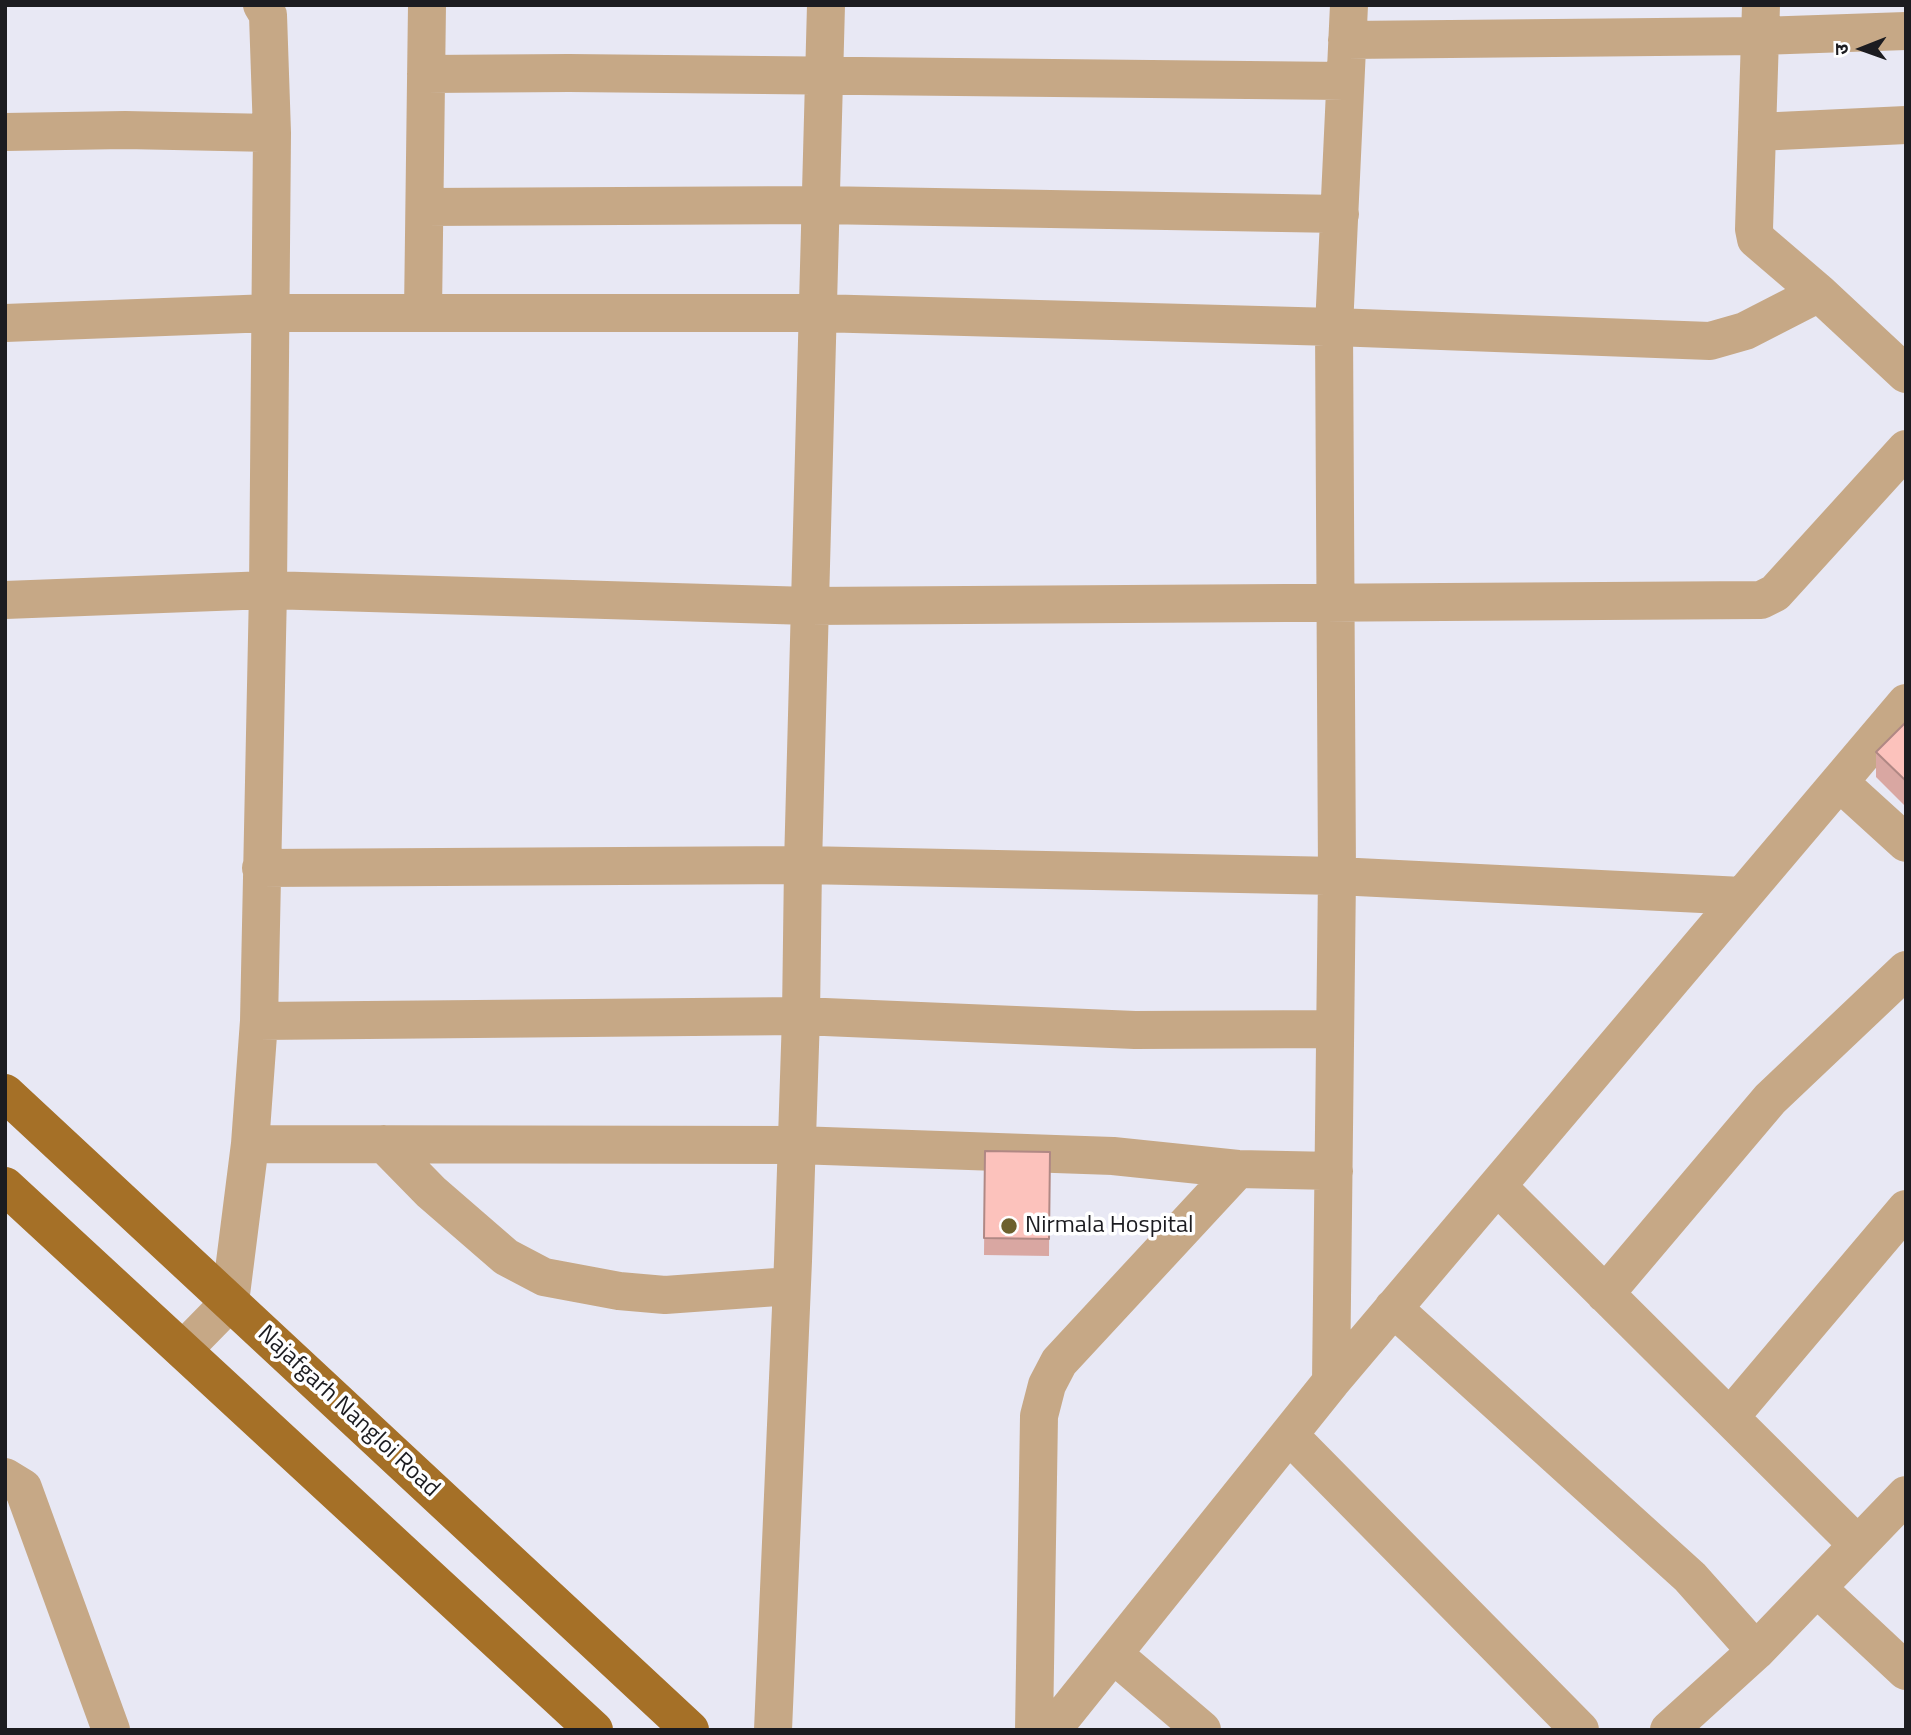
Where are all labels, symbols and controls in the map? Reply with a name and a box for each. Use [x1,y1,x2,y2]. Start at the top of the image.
north arrow [1827,14,1897,84]
text: उ [1826,44,1855,55]
place label: Nirmala Hospital [1025,1212,1194,1240]
marker: Nirmala Hospital [999,1216,1019,1236]
street label: Najafgarh Nangloi Road [251,1320,445,1504]

